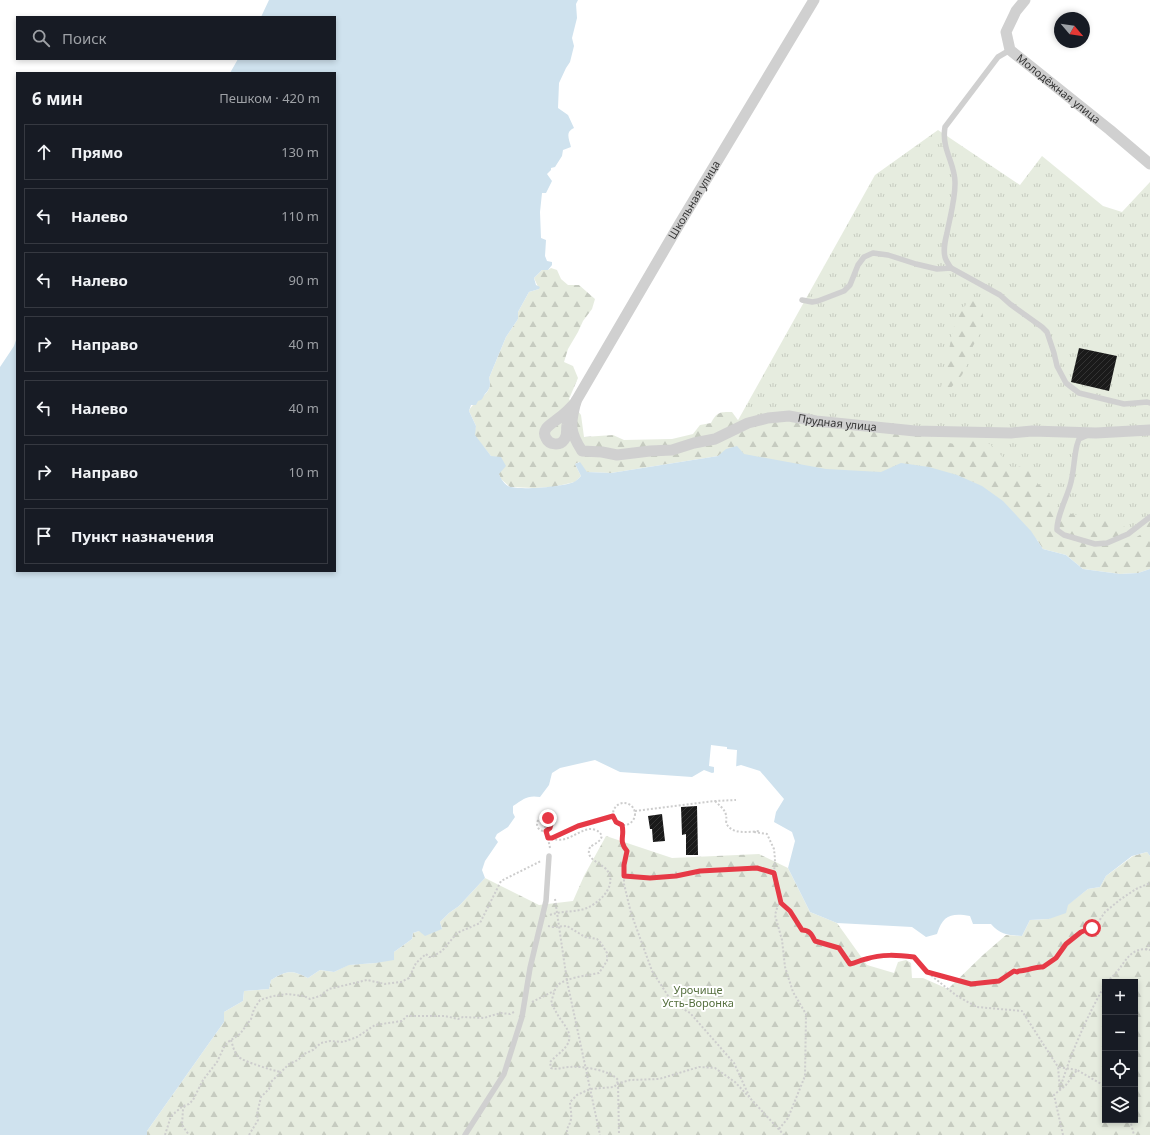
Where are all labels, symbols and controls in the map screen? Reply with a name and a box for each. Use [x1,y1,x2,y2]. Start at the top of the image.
north arrow [1054,12,1090,48]
search box [16,16,336,60]
icon: search [30,27,52,49]
text: Поиск [62,28,107,48]
street label: Молодёжная улица [1014,50,1104,127]
text: 6 мин [32,87,83,110]
text: Пешком · 420 m [219,89,320,107]
icon: ahead [33,141,55,163]
text: Прямо [71,142,123,162]
text: 130 m [281,143,319,161]
street label: Школьная улица [664,157,723,242]
icon: left [33,205,55,227]
text: Налево [71,206,128,226]
text: 110 m [281,207,319,225]
icon: left [33,269,55,291]
text: Налево [71,270,128,290]
text: 90 m [289,271,319,289]
icon: right [33,333,55,355]
text: Направо [71,334,138,354]
text: 40 m [289,335,319,353]
icon: left [33,397,55,419]
text: Налево [71,398,128,418]
text: 40 m [289,399,319,417]
street label: Прудная улица [797,410,878,434]
icon: right [33,461,55,483]
text: Направо [71,462,138,482]
text: 10 m [289,463,319,481]
icon: arrive [33,525,55,547]
text: Пункт назначения [71,526,214,546]
route end [539,809,557,827]
route start [1083,919,1101,937]
map controls [1102,979,1138,1123]
button: + [1102,979,1138,1015]
park label: Урочище Усть-Воронка [662,982,734,1010]
button: − [1102,1015,1138,1051]
button: locate [1102,1051,1138,1087]
button: layers [1102,1087,1138,1123]

